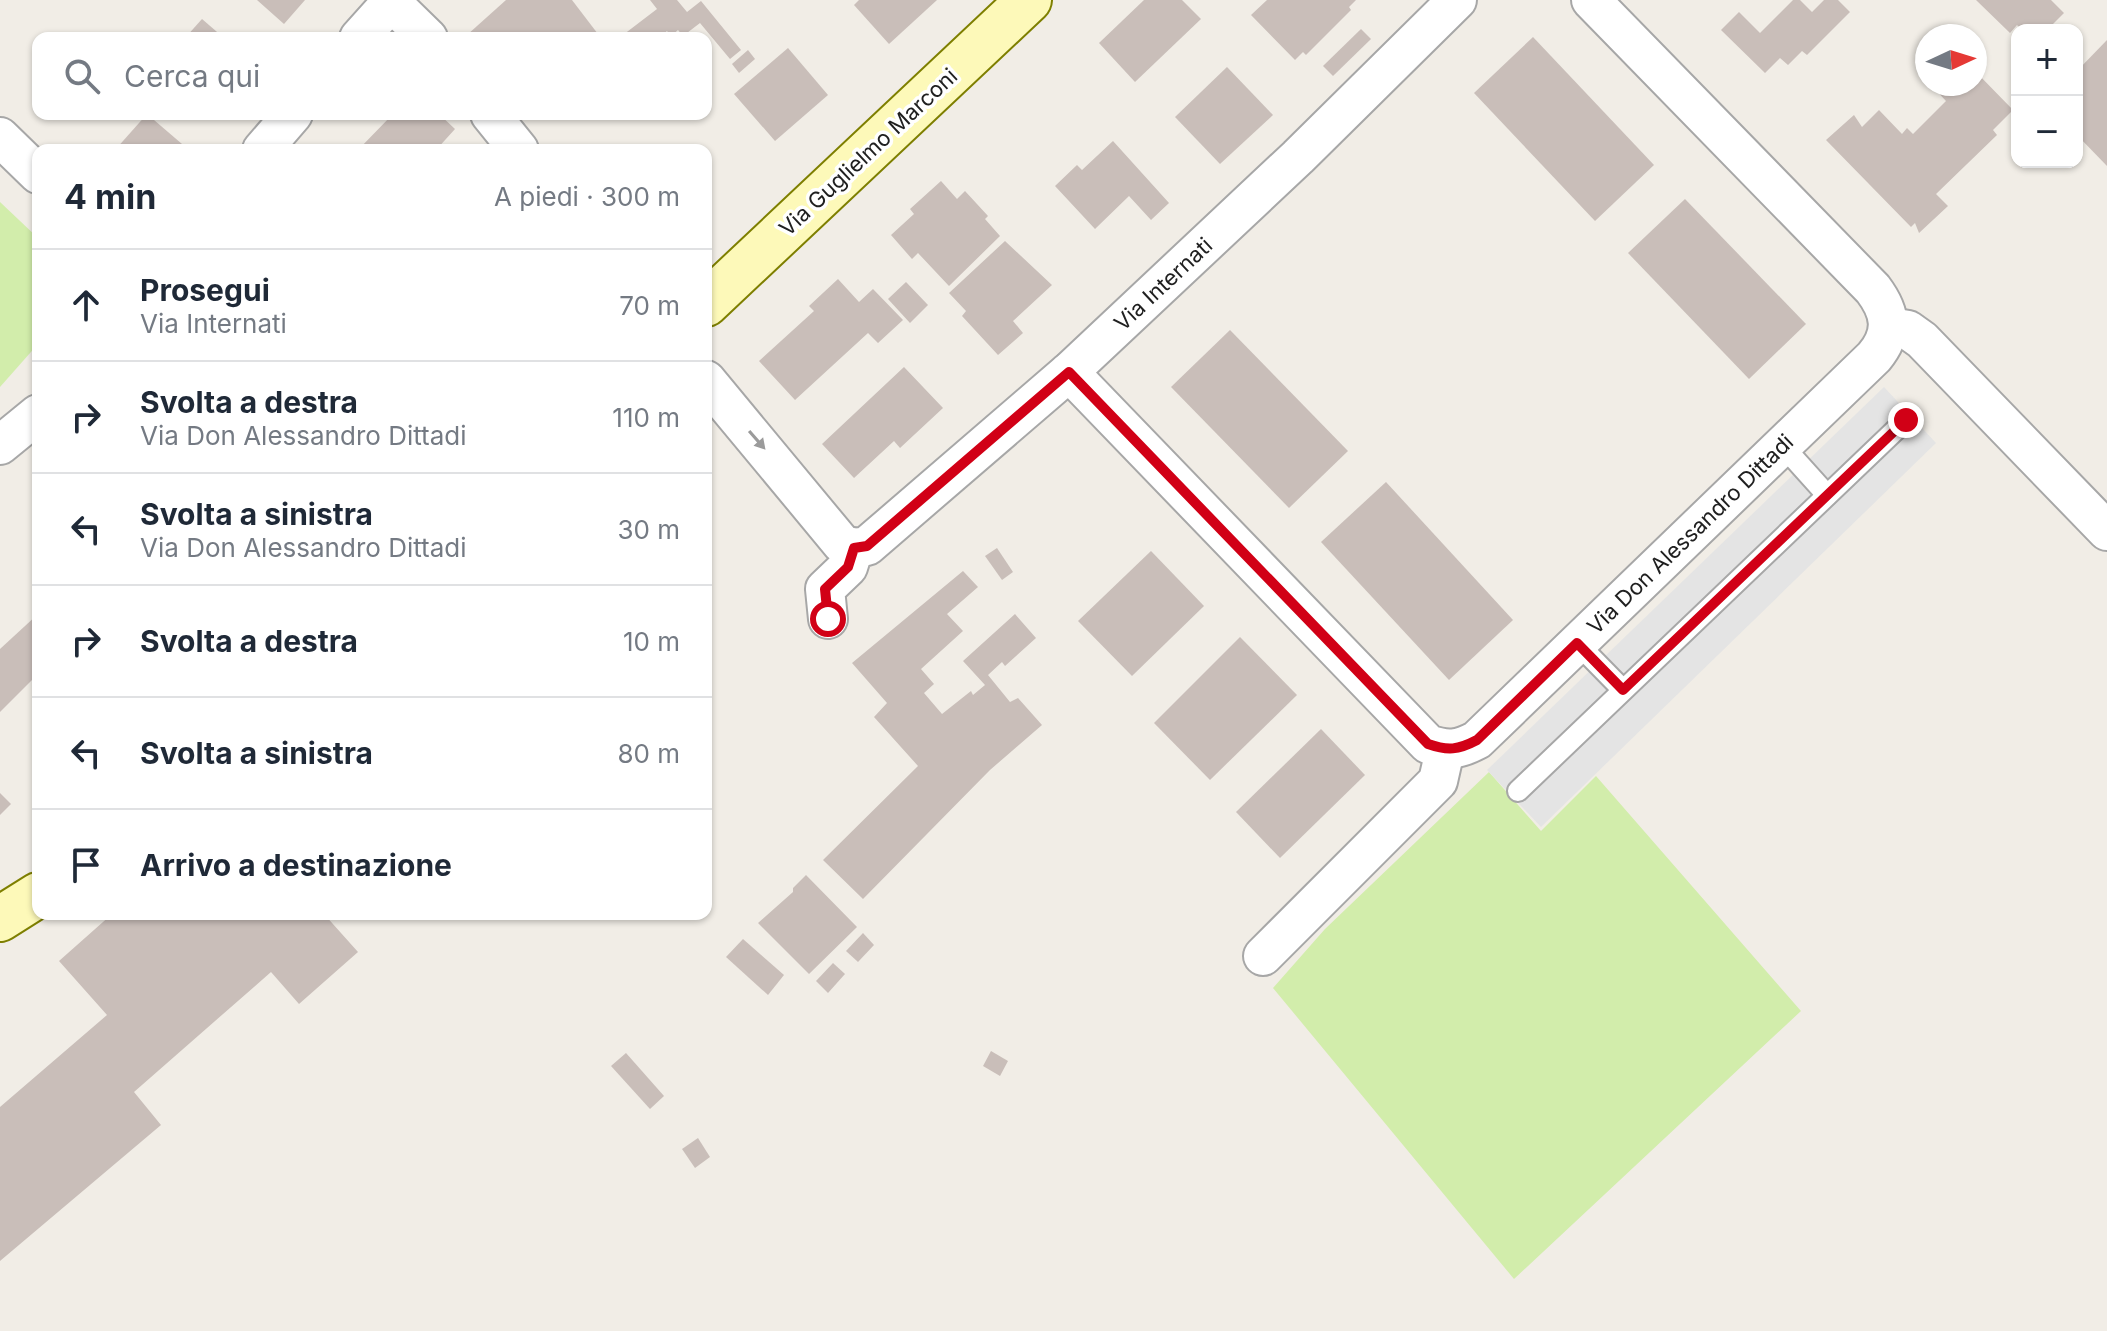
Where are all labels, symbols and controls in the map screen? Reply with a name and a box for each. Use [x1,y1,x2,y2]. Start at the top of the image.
north arrow [1915,24,1987,96]
map controls [2011,24,2083,168]
button: + [2011,24,2083,96]
search box [32,32,712,120]
icon: search [60,54,104,98]
text: Cerca qui [124,58,260,94]
street label: Via Guglielmo Marconi [774,63,962,241]
button: − [2011,96,2083,168]
text: 4 min [64,176,156,217]
text: A piedi · 300 m [494,181,680,212]
street label: Via Internati [1109,232,1217,336]
text: Prosegui [140,272,270,308]
icon: ahead [64,283,108,327]
text: 70 m [619,290,680,321]
text: Via Internati [140,308,287,339]
text: Svolta a destra [140,384,358,420]
icon: right [64,395,108,439]
text: 110 m [612,402,680,433]
route end [1888,402,1924,438]
text: Via Don Alessandro Dittadi [140,420,467,451]
one-way arrow [748,429,765,449]
street label: Via Don Alessandro Dittadi [1582,429,1798,639]
text: Svolta a sinistra [140,496,373,532]
icon: left [64,507,108,551]
text: 30 m [617,514,680,545]
text: Via Don Alessandro Dittadi [140,532,467,563]
route start [810,601,846,637]
icon: right [64,619,108,663]
text: Svolta a destra [140,623,358,659]
text: 10 m [623,626,680,657]
icon: left [64,731,108,775]
text: Svolta a sinistra [140,735,373,771]
text: 80 m [617,738,680,769]
icon: arrive [64,843,108,887]
text: Arrivo a destinazione [140,847,452,883]

